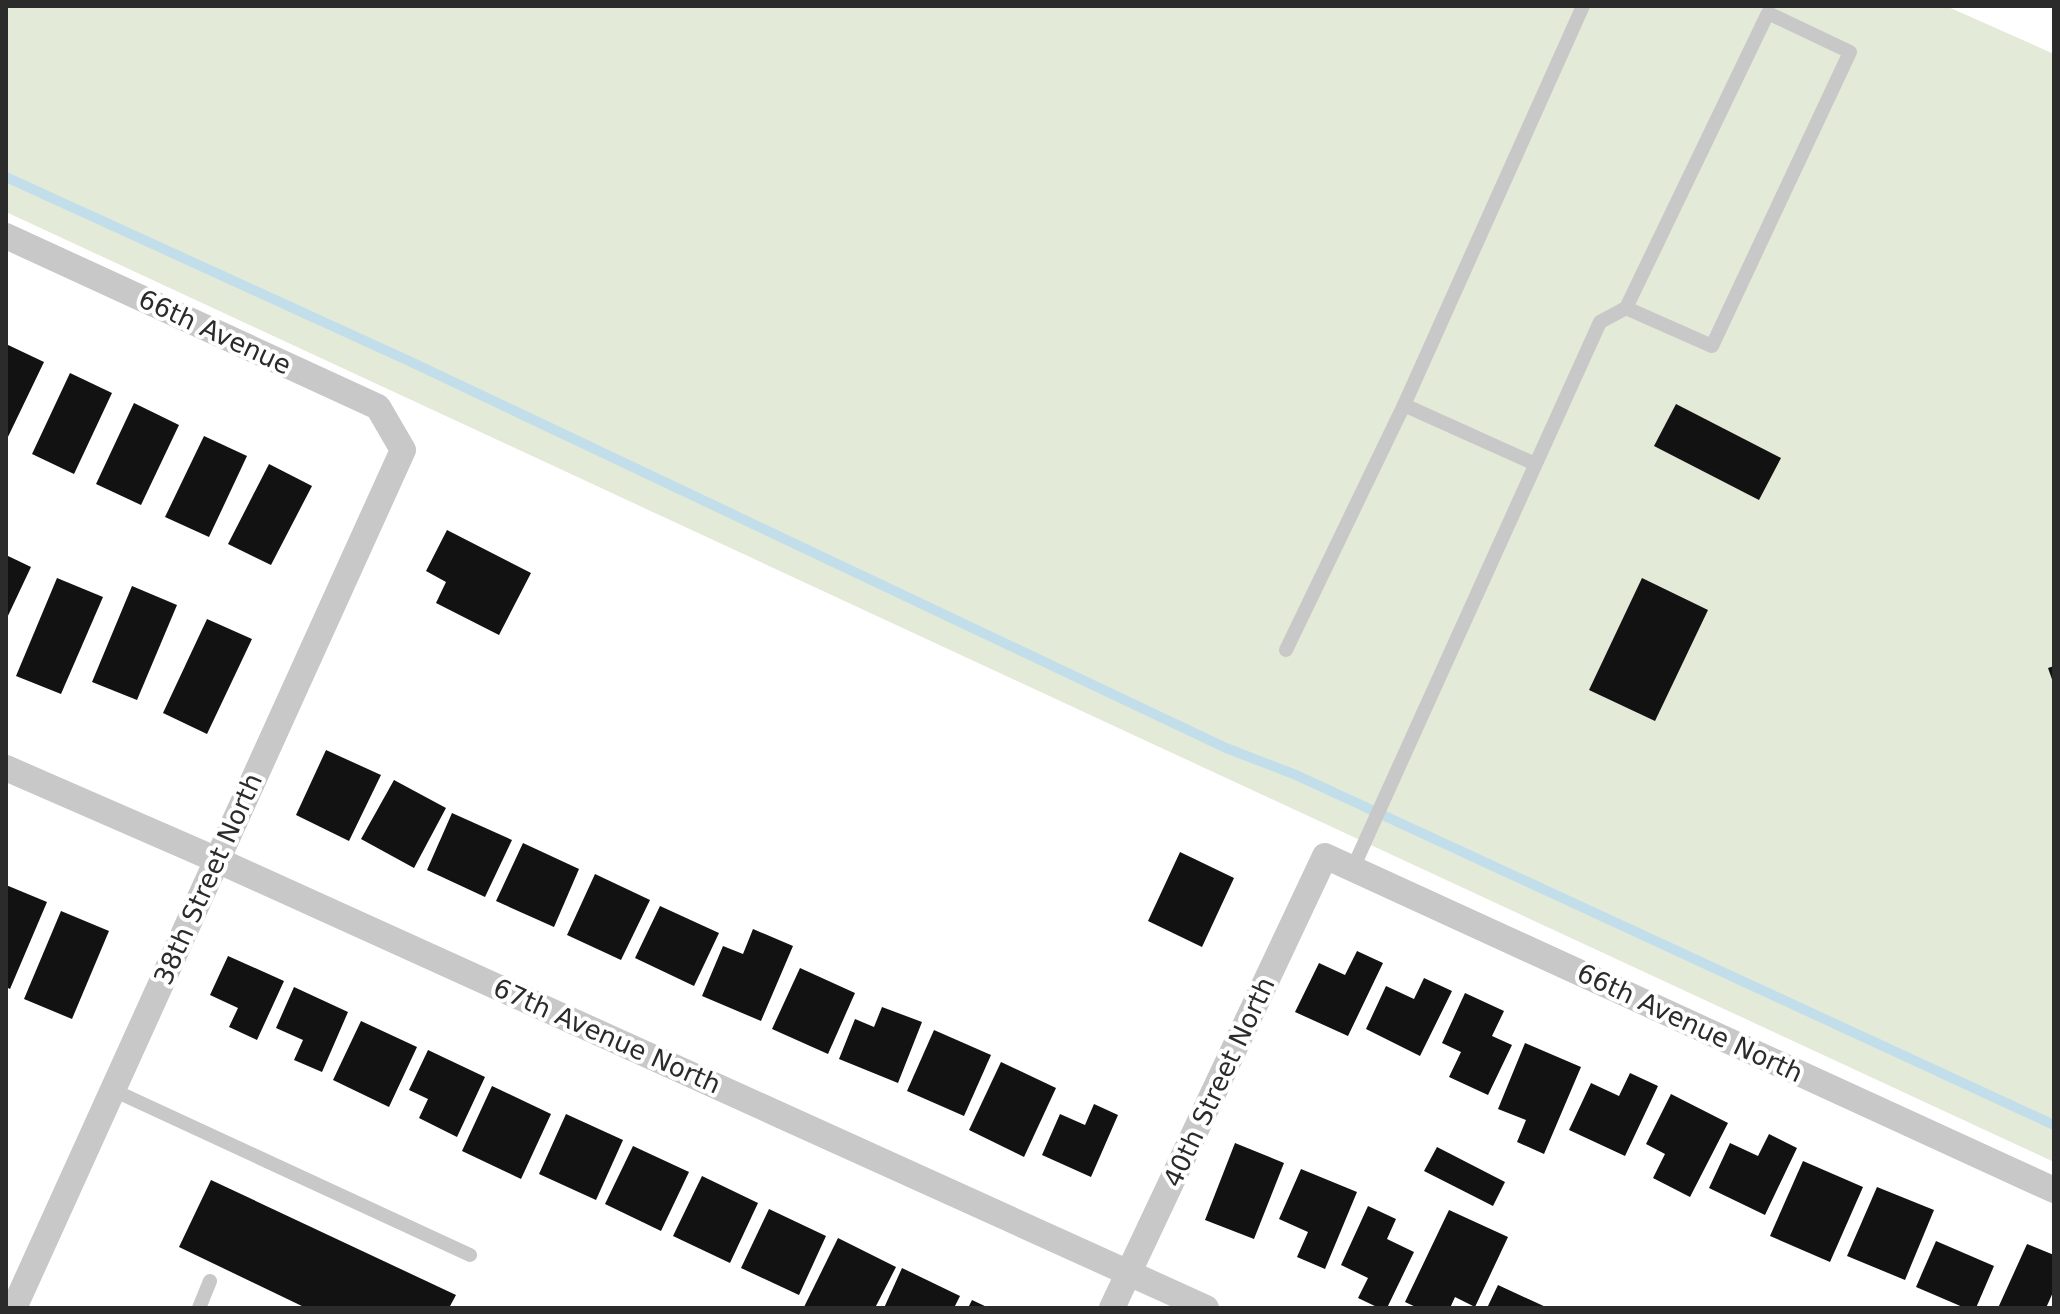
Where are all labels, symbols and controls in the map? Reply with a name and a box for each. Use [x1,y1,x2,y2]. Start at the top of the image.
street label: 66th Avenue [134,284,296,380]
street label: 38th Street North [148,769,268,989]
street label: 66th Avenue North [1572,958,1808,1088]
street label: 67th Avenue North [489,972,725,1100]
street label: 40th Street North [1157,972,1281,1192]

